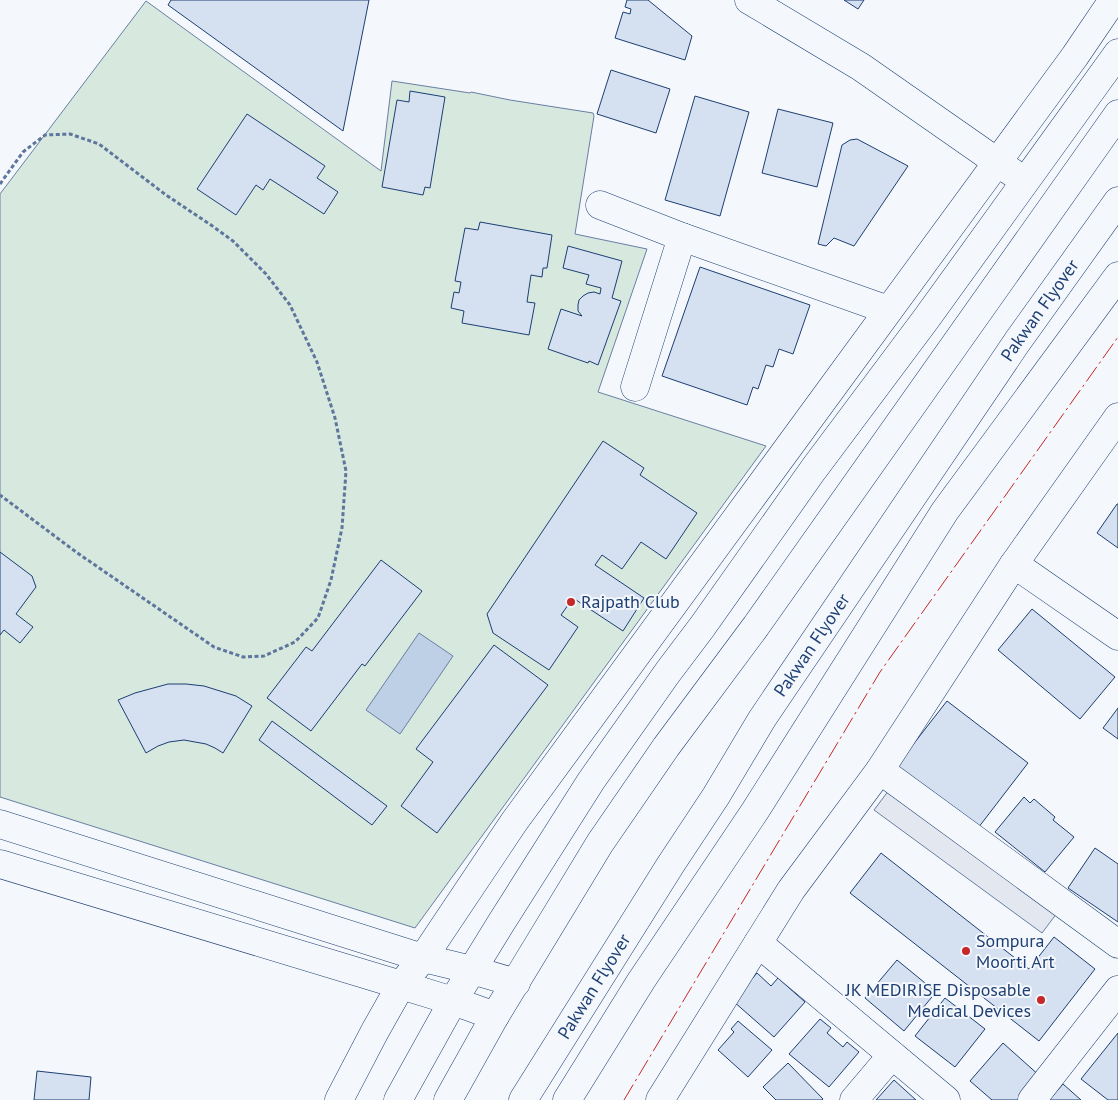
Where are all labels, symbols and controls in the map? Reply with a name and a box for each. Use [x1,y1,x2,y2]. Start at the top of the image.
street label: Pakwan Flyover [995,255,1084,365]
street label: Pakwan Flyover [768,589,855,701]
place label: Rajpath Club [581,590,680,613]
marker: Rajpath Club [565,596,577,608]
street label: Pakwan Flyover [552,929,635,1043]
place label: Sompura Moorti Art [976,929,1055,973]
marker: Sompura Moorti Art [960,945,972,957]
place label: JK MEDIRISE Disposable Medical Devices [844,978,1031,1022]
marker: JK MEDIRISE Disposable Medical Devices [1035,994,1047,1006]

